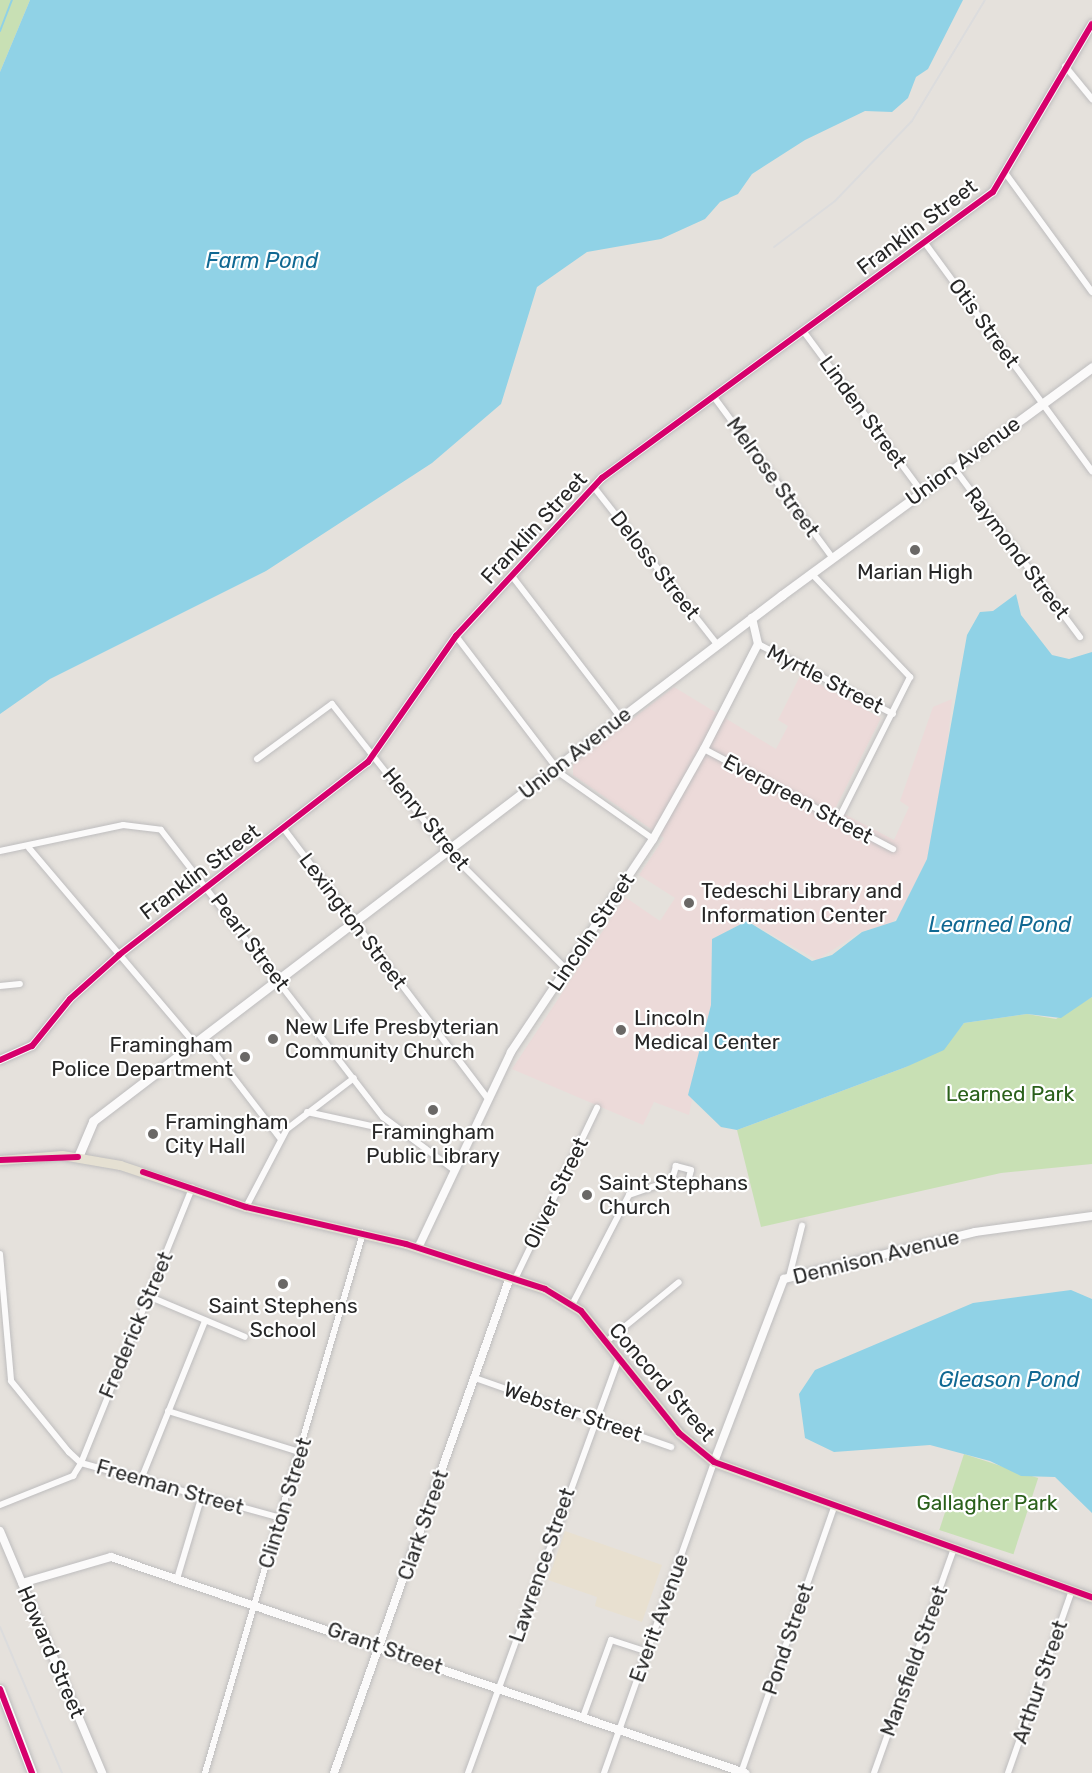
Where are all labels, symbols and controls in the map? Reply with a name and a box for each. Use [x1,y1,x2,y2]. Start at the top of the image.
street label: Franklin Street [852,174,982,280]
water label: Farm Pond [206,248,318,274]
street label: Otis Street [943,273,1025,373]
street label: Linden Street [814,351,912,473]
street label: Union Avenue [901,411,1025,511]
street label: Melrose Street [721,412,825,542]
street label: Franklin Street [476,467,592,589]
street label: Raymond Street [959,482,1075,624]
street label: Deloss Street [605,506,705,624]
marker: Marian High [908,543,922,557]
place label: Marian High [857,559,973,585]
street label: Myrtle Street [763,639,887,719]
street label: Union Avenue [514,701,636,805]
street label: Evergreen Street [719,749,877,849]
street label: Henry Street [377,763,475,875]
street label: Franklin Street [135,819,265,925]
street label: Lexington Street [294,848,412,994]
street label: Lincoln Street [542,868,640,996]
place label: Tedeschi Library and Information Center [701,878,903,928]
street label: Pearl Street [205,888,295,996]
marker: Tedeschi Library and Information Center [682,896,696,910]
water label: Learned Pond [929,912,1071,938]
place label: Lincoln Medical Center [634,1005,780,1055]
place label: New Life Presbyterian Community Church [285,1014,499,1064]
marker: Lincoln Medical Center [612,1021,630,1039]
place label: Framingham Police Department [51,1032,233,1082]
marker: New Life Presbyterian Community Church [266,1032,280,1046]
marker: Framingham Police Department [238,1050,252,1064]
park label: Learned Park [946,1081,1074,1107]
marker: Framingham Public Library [426,1103,440,1117]
place label: Framingham City Hall [165,1109,288,1159]
place label: Framingham Public Library [366,1119,500,1169]
marker: Framingham City Hall [146,1127,160,1141]
street label: Oliver Street [518,1133,594,1253]
place label: Saint Stephans Church [599,1170,748,1220]
marker: Saint Stephans Church [580,1188,594,1202]
street label: Dennison Avenue [790,1224,962,1290]
street label: Frederick Street [94,1248,178,1402]
marker: Saint Stephens School [276,1277,290,1291]
place label: Saint Stephens School [208,1293,358,1343]
street label: Concord Street [604,1318,720,1446]
water label: Gleason Pond [938,1367,1080,1393]
street label: Webster Street [500,1376,646,1448]
street label: Clinton Street [253,1434,317,1572]
street label: Freeman Street [93,1454,247,1520]
street label: Clark Street [392,1466,454,1584]
street label: Lawrence Street [504,1484,580,1646]
park label: Gallagher Park [916,1490,1058,1516]
street label: Everit Avenue [624,1550,694,1686]
street label: Pond Street [757,1580,819,1698]
street label: Howard Street [12,1582,90,1722]
street label: Mansfield Street [875,1582,953,1740]
street label: Grant Street [324,1616,446,1680]
street label: Arthur Street [1007,1617,1073,1747]

